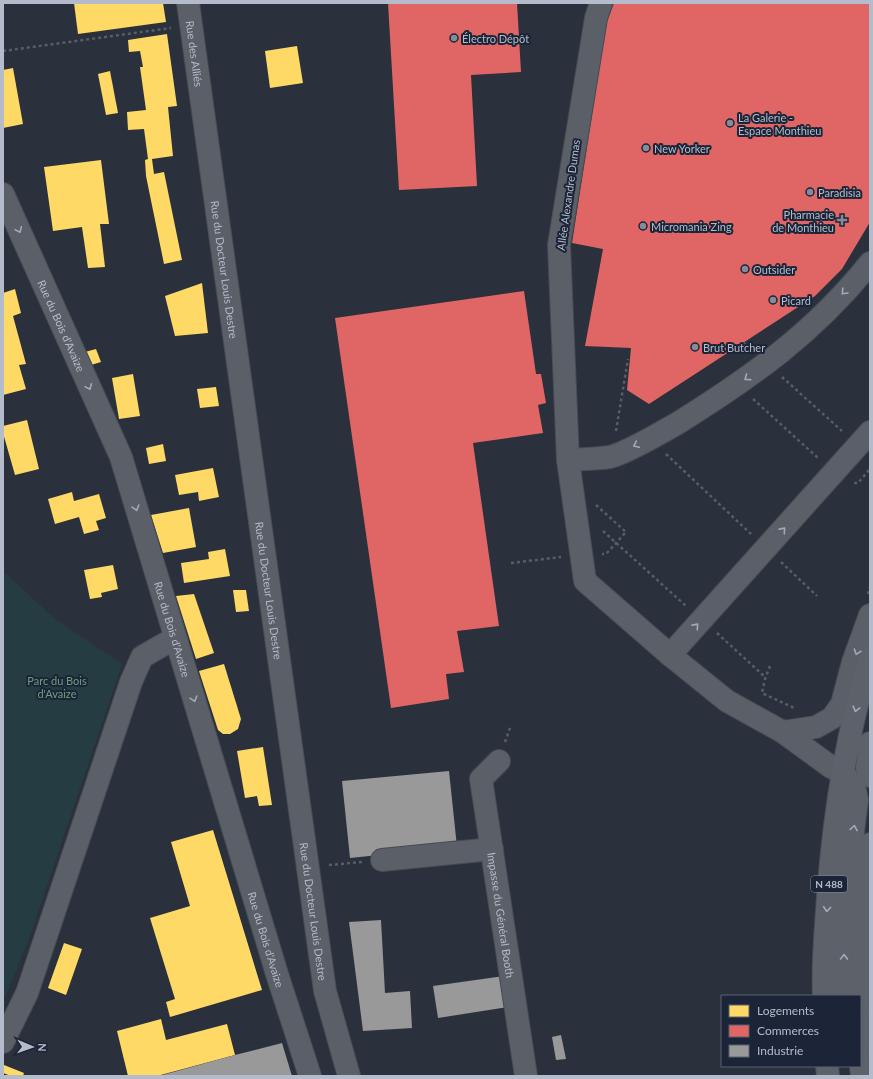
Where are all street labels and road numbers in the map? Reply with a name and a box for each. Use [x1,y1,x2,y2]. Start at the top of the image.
street label: Rue des Alliés [184,20,206,88]
street label: Allée Alexandre Dumas [554,139,582,251]
street label: Rue du Docteur Louis Destre [209,200,241,339]
street label: Rue du Bois d'Avaize [36,277,88,374]
street label: Rue du Docteur Louis Destre [253,521,285,660]
street label: Rue du Bois d'Avaize [152,580,194,679]
street label: Rue du Docteur Louis Destre [298,841,330,981]
street label: Impasse du Général Booth [486,851,518,979]
road number: N 488 [811,876,847,892]
street label: Rue du Bois d'Avaize [246,890,287,989]

